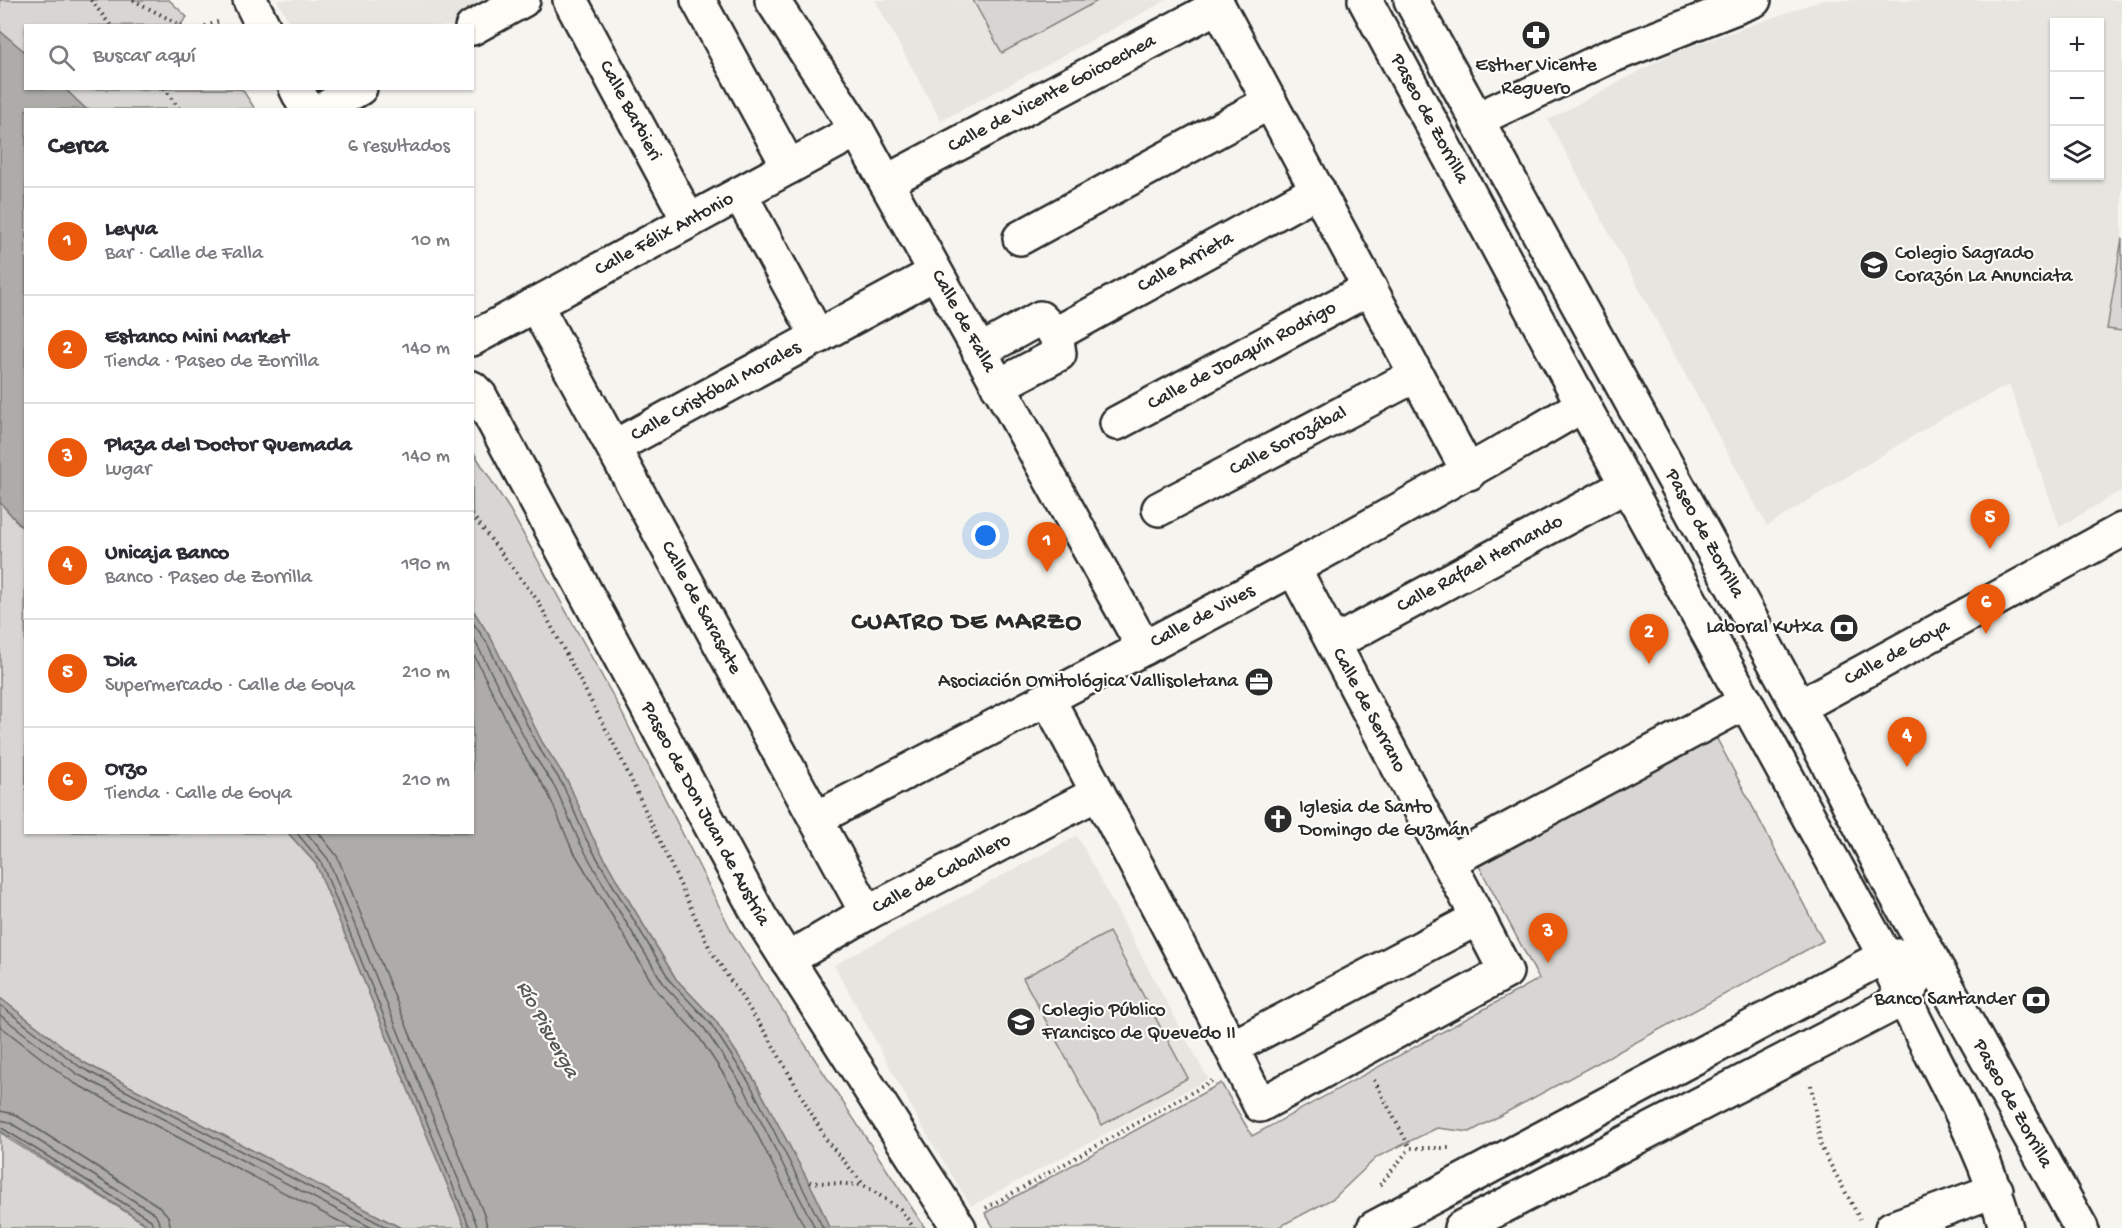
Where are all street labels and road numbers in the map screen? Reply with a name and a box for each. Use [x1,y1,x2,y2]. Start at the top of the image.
street label: Calle de Vicente Goicoechea [944,29,1161,158]
street label: Paseo de Zorrilla [1384,49,1474,188]
street label: Calle Barbieri [593,57,666,165]
street label: Calle Félix Antonio [591,188,738,281]
street label: Calle Arrieta [1134,227,1238,298]
street label: Calle de Falla [925,266,1001,377]
street label: Calle de Joaquín Rodrigo [1144,296,1341,416]
street label: Calle Cristóbal Morales [627,336,805,447]
street label: Calle Sorozábal [1226,401,1351,482]
street label: Paseo de Zorrilla [1659,465,1749,603]
street label: Calle Rafael Hernando [1393,510,1567,618]
street label: Calle de Sarasate [655,537,747,679]
street label: Calle de Vives [1147,579,1259,654]
street label: Calle de Goya [1841,615,1955,691]
street label: Calle de Serrano [1326,644,1411,777]
street label: Paseo de Don Juan de Austria [635,697,775,931]
street label: Calle de Caballero [869,829,1015,920]
street label: Paseo de Zorrilla [1967,1035,2057,1173]

